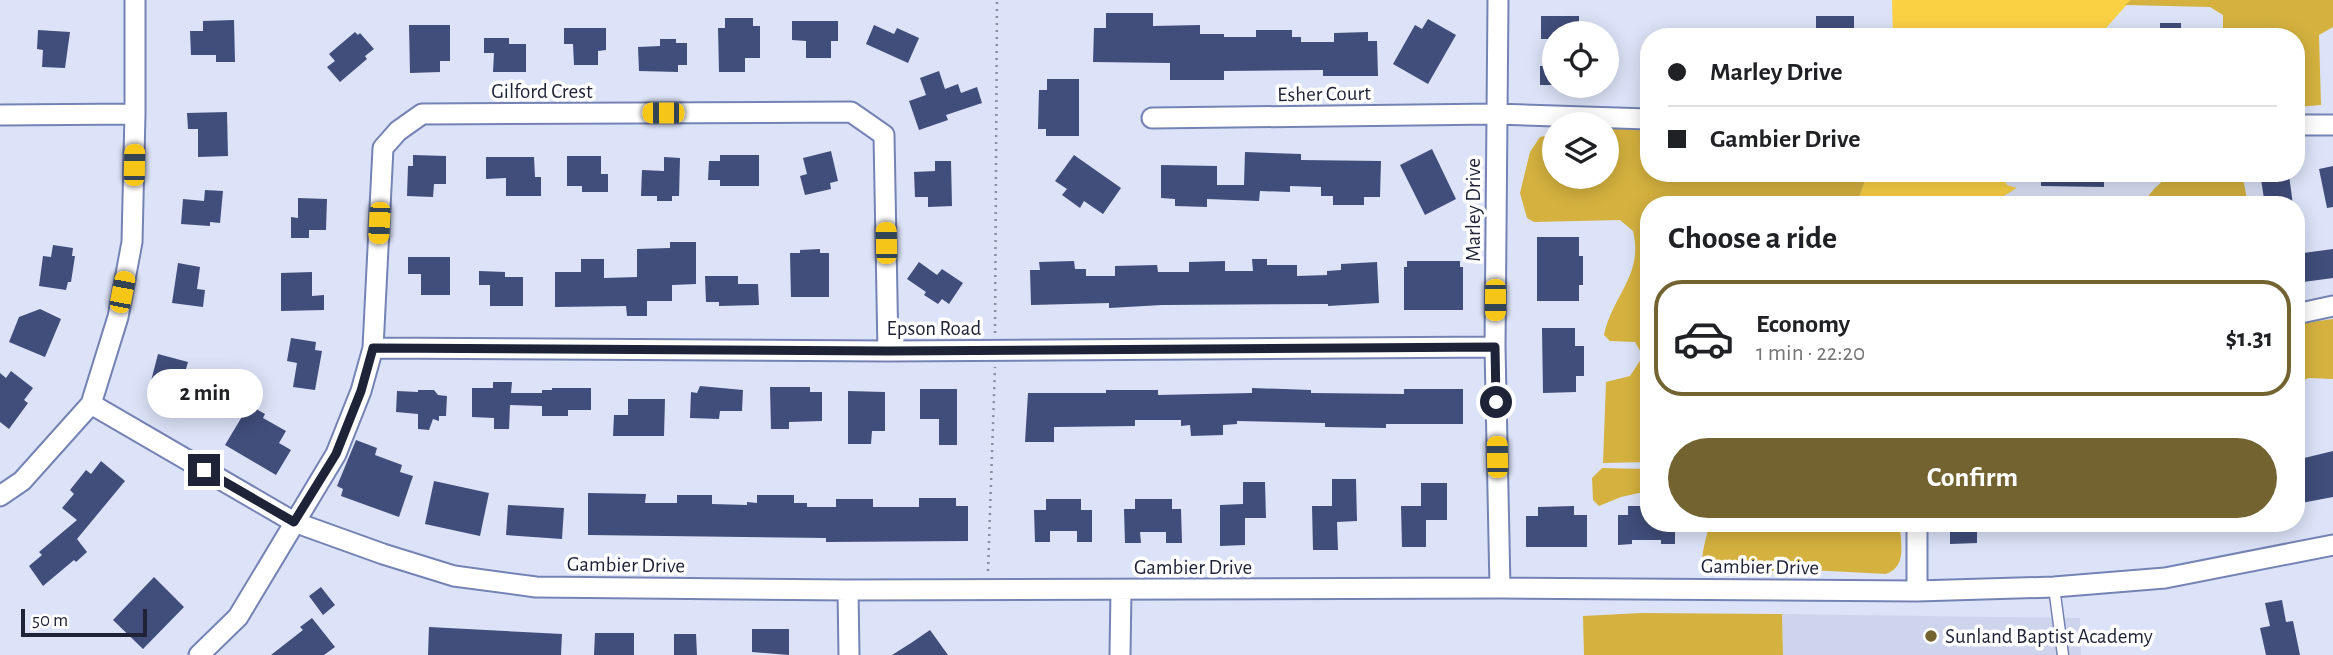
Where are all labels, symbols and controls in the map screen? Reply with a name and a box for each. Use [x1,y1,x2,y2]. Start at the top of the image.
map controls [1542,21,1619,189]
button: locate [1542,21,1619,98]
text: Marley Drive [1710,59,1843,85]
street label: Gilford Crest [491,81,593,102]
street label: Esher Court [1277,83,1371,105]
car [643,103,685,124]
button: layers [1542,112,1619,189]
text: Gambier Drive [1710,126,1861,152]
car [124,144,145,186]
street label: Marley Drive [1463,158,1484,262]
car [368,201,391,245]
car [876,222,897,264]
text: Choose a ride [1668,222,1837,254]
car [108,269,137,315]
car [1485,279,1506,321]
icon: car [1672,307,1735,370]
text: Economy [1756,311,1850,337]
street label: Epson Road [887,318,981,339]
text: $1.31 [2225,325,2273,351]
text: 1 min · 22:20 [1756,342,1865,365]
callout: 2 min [146,368,262,418]
text: 2 min [179,382,231,405]
route start [1480,386,1512,418]
car [1487,436,1508,478]
button: Confirm [1668,438,2277,518]
route end [188,454,220,486]
street label: Gambier Drive [567,553,685,577]
street label: Gambier Drive [1701,555,1819,579]
street label: Gambier Drive [1134,557,1252,578]
scale bar [21,606,147,638]
text: 50 m [32,611,68,630]
place label: Sunland Baptist Academy [1945,626,2153,647]
marker: Sunland Baptist Academy [1923,628,1939,644]

